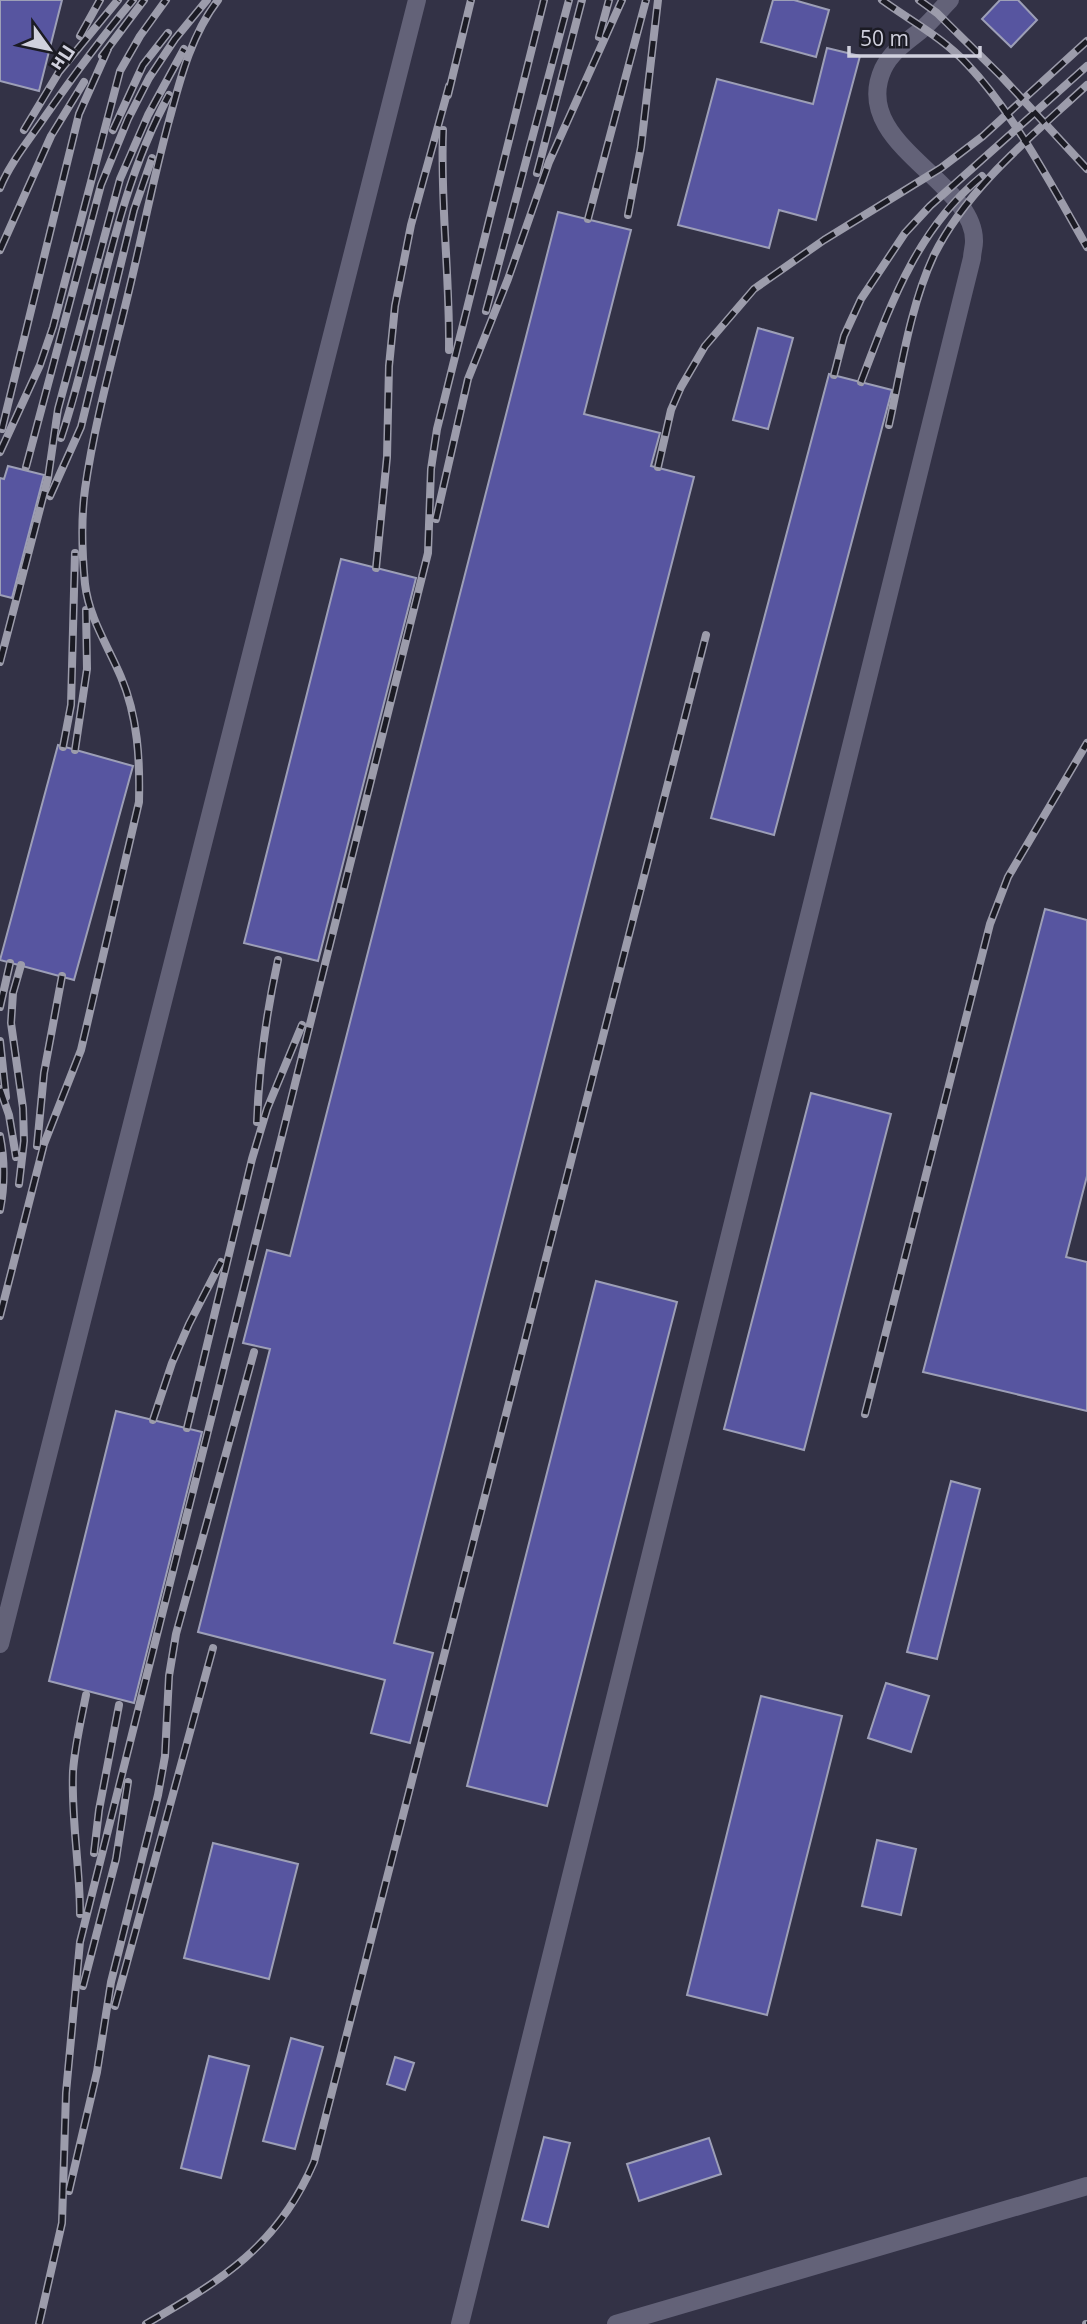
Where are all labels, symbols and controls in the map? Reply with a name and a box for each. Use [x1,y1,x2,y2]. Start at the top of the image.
north arrow [14,14,84,84]
scale bar [849,14,980,58]
text: 50 m [860,24,909,52]
text: Пн [45,40,81,77]

